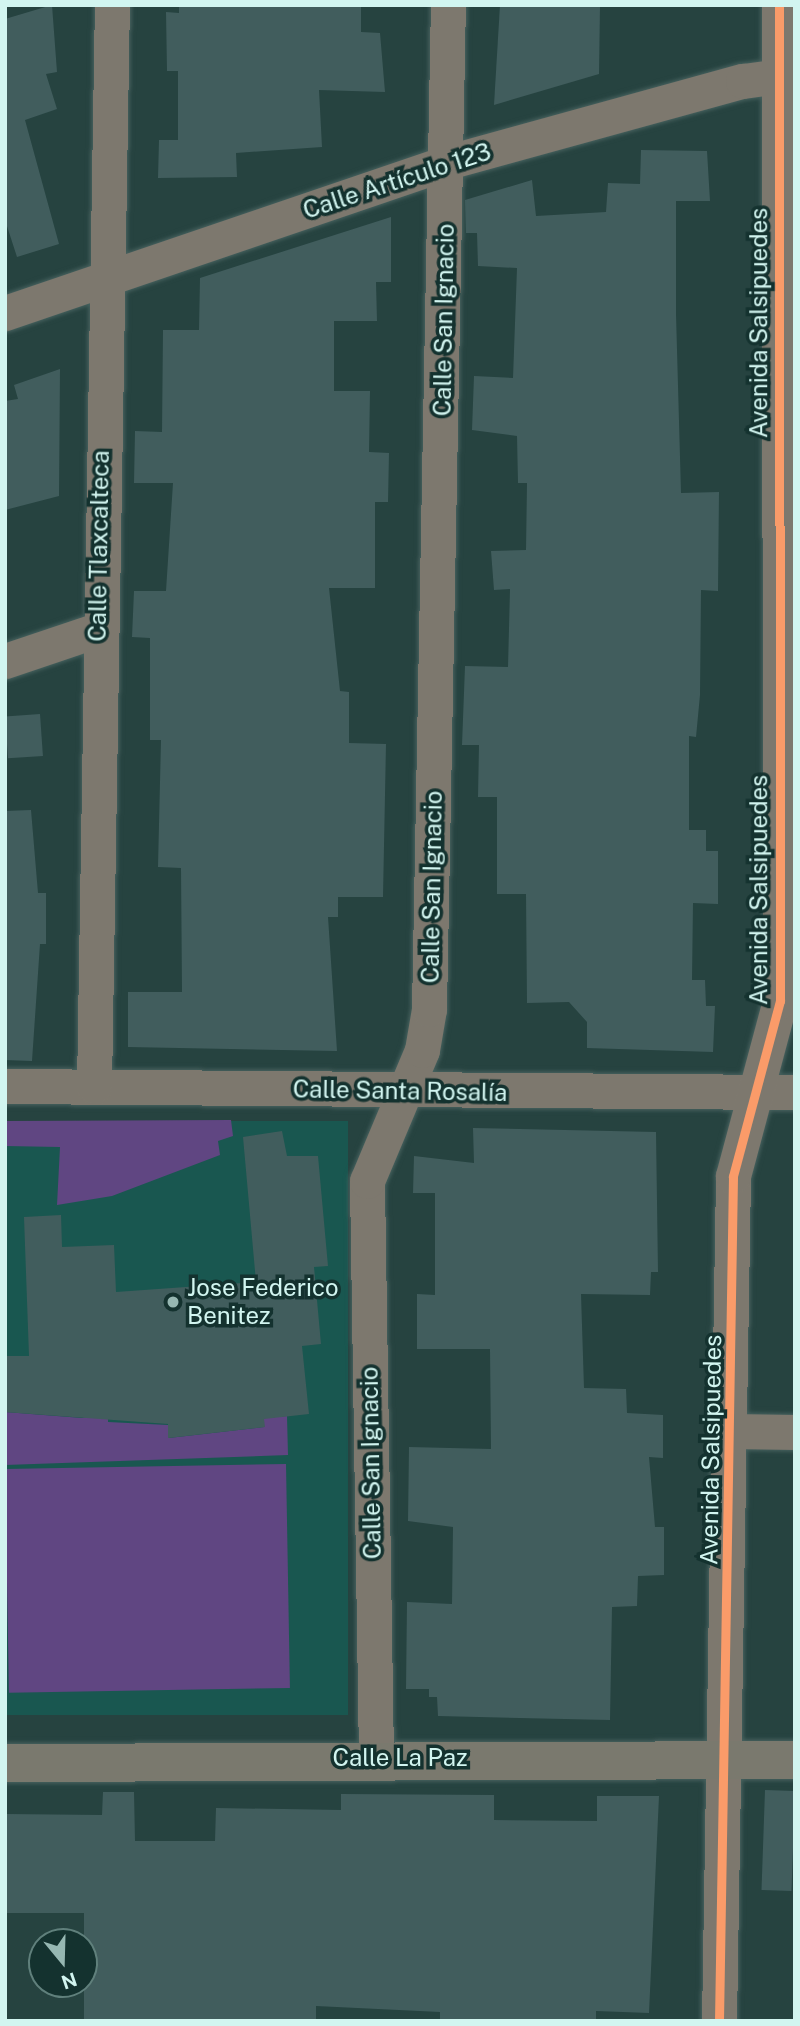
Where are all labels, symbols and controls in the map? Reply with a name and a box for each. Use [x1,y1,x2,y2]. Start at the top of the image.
street label: Calle Artículo 123 [299,137,495,225]
street label: Avenida Salsipuedes [745,208,773,438]
street label: Calle San Ignacio [428,223,460,417]
street label: Calle Tlaxcalteca [83,450,115,642]
street label: Avenida Salsipuedes [745,775,773,1005]
street label: Calle San Ignacio [416,790,448,984]
street label: Calle Santa Rosalía [292,1075,508,1107]
place label: Jose Federico Benitez [187,1274,339,1330]
marker: Jose Federico Benitez [165,1294,181,1310]
street label: Avenida Salsipuedes [695,1335,727,1565]
street label: Calle San Ignacio [355,1366,387,1560]
street label: Calle La Paz [332,1744,468,1772]
north arrow [28,1928,98,1998]
text: N [59,1968,80,1994]

